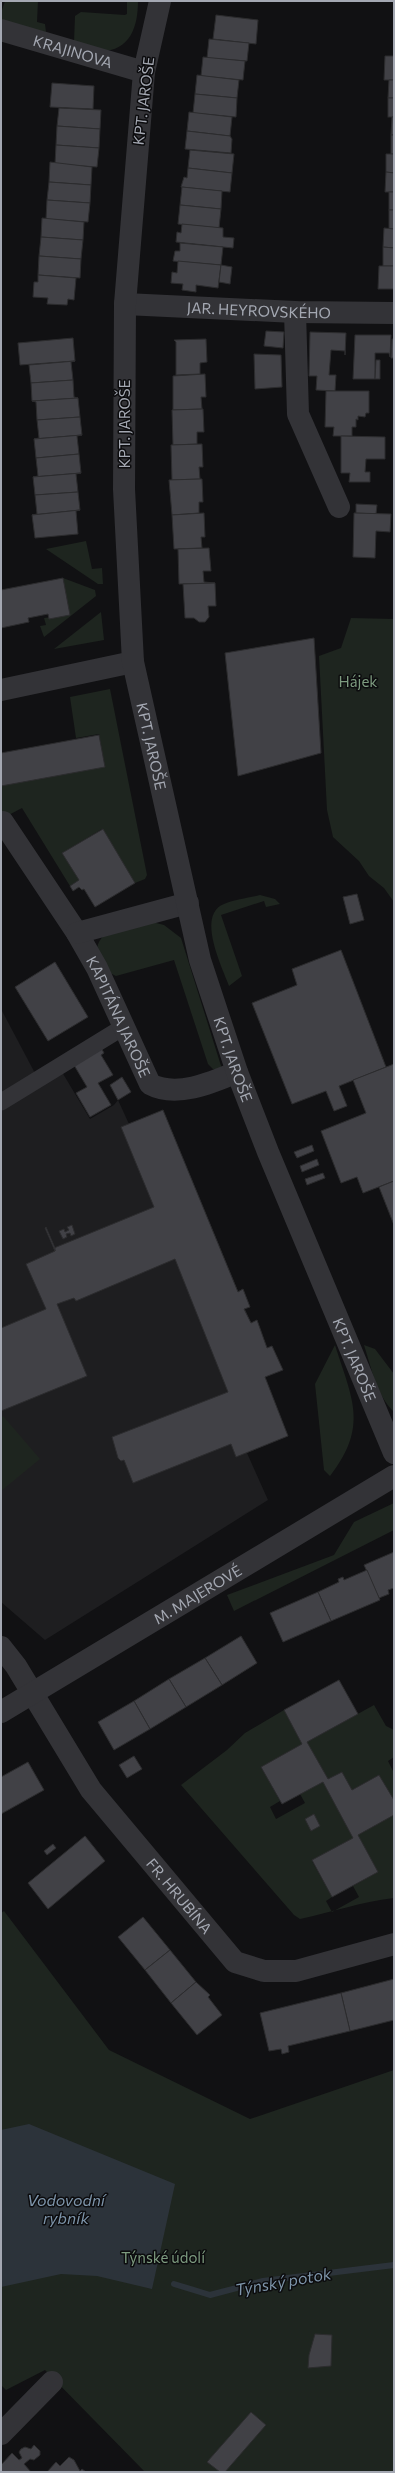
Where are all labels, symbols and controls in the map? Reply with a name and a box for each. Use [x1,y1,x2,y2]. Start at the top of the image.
street label: KRAJINOVA [31,31,115,71]
street label: KPT. JAROŠE [128,56,157,146]
street label: JAR. HEYROVSKÉHO [186,298,331,321]
street label: KPT. JAROŠE [114,379,133,468]
park label: Hájek [339,672,377,690]
street label: KPT. JAROŠE [133,701,170,792]
street label: KAPITÁNA JAROŠE [83,953,155,1080]
street label: KPT. JAROŠE [210,1014,257,1105]
street label: KPT. JAROŠE [329,1315,380,1404]
street label: M. MAJEROVÉ [150,1560,245,1628]
street label: FR. HRUBÍNA [143,1854,216,1937]
water label: Vodovodní rybník [27,2190,108,2227]
park label: Týnské údolí [121,2248,206,2266]
water label: Týnský potok [233,2263,333,2299]

